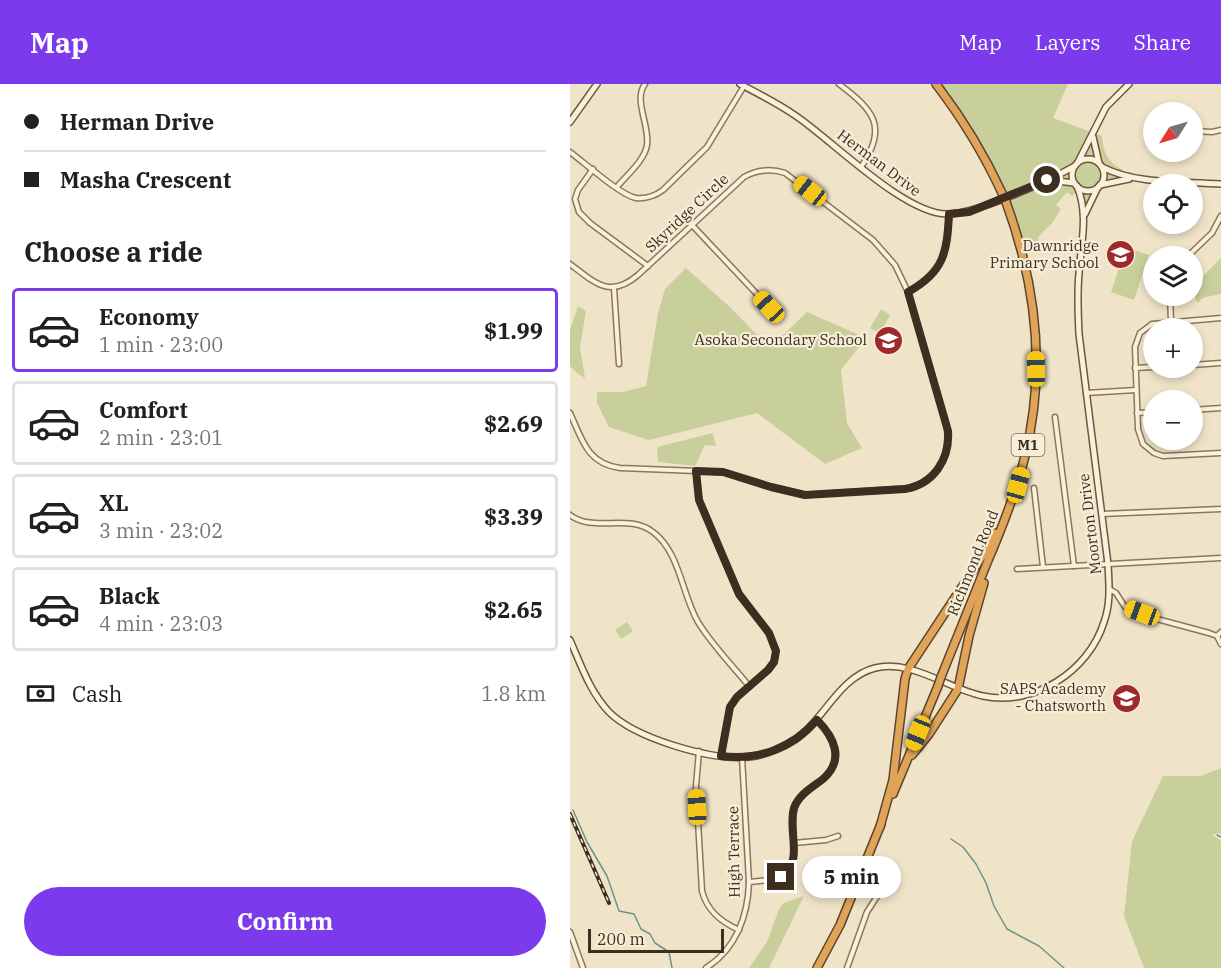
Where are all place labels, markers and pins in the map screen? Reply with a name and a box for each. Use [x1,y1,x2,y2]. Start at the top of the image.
place label: Dawnridge Primary School [990,236,1099,272]
school or university icon: Dawnridge Primary School [1104,239,1136,271]
school or university icon: Asoka Secondary School [872,324,904,356]
place label: Asoka Secondary School [695,330,867,349]
place label: SAPS Academy - Chatsworth [1000,679,1106,715]
school or university icon: SAPS Academy - Chatsworth [1111,682,1143,714]

